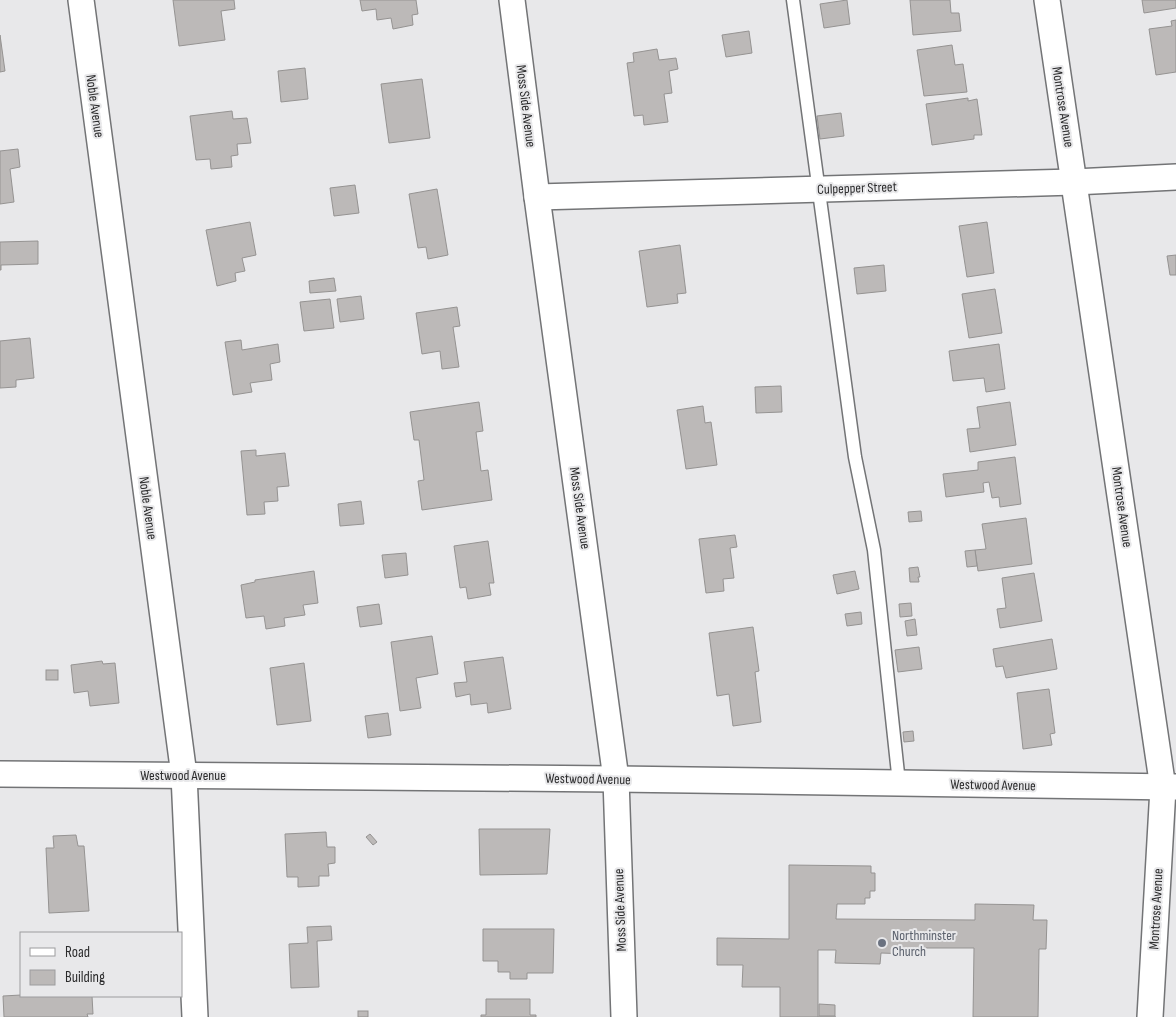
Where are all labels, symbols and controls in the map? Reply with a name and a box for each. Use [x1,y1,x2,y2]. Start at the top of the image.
street label: Moss Side Avenue [513,64,539,148]
street label: Montrose Avenue [1048,66,1078,148]
street label: Noble Avenue [82,73,108,139]
street label: Culpepper Street [817,178,897,198]
street label: Moss Side Avenue [566,466,594,550]
street label: Montrose Avenue [1108,466,1136,548]
street label: Noble Avenue [135,475,161,541]
street label: Westwood Avenue [140,767,226,784]
street label: Westwood Avenue [545,770,631,788]
street label: Westwood Avenue [950,776,1036,794]
street label: Moss Side Avenue [610,868,630,952]
street label: Montrose Avenue [1145,868,1167,950]
place label: Northminster Church [892,927,956,960]
legend [20,932,182,997]
marker: Northminster Church [876,937,888,949]
text: Road [65,943,90,962]
text: Building [65,968,105,987]

